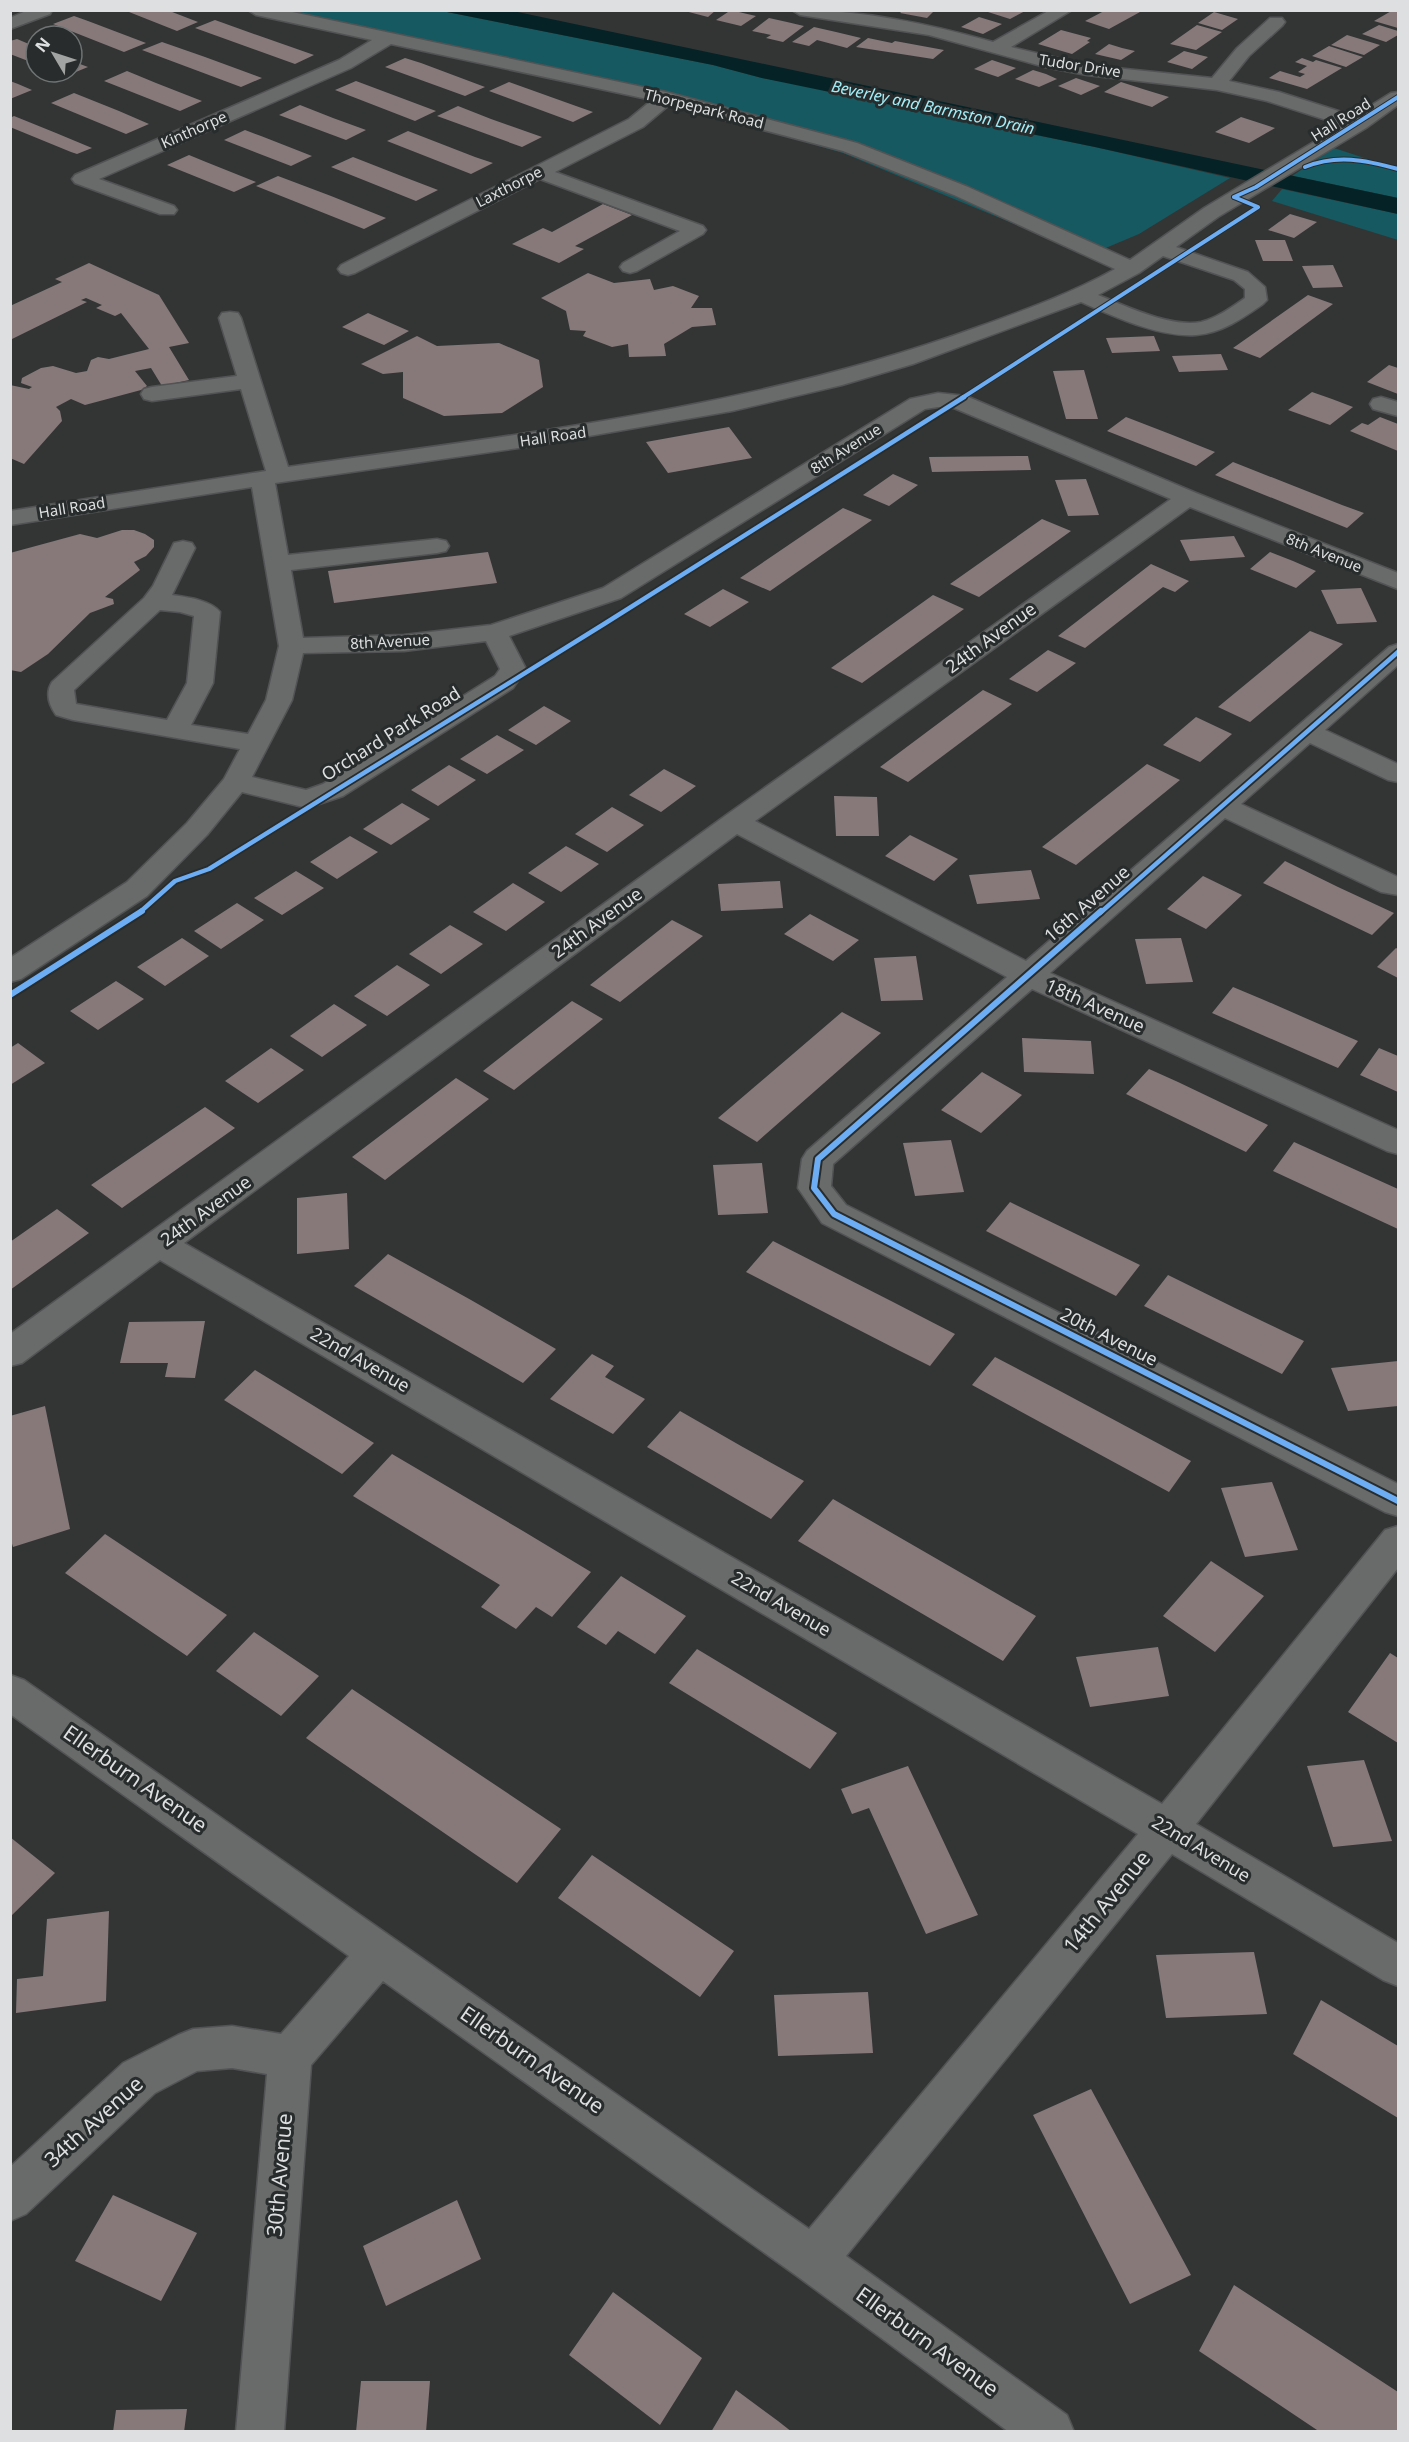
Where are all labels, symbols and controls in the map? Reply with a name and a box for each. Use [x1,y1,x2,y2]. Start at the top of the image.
north arrow [24,24,84,84]
text: N [30,33,55,57]
street label: Tudor Drive [1038,49,1122,81]
water label: Beverley and Barmston Drain [829,75,1037,139]
street label: Thorpepark Road [642,84,766,133]
street label: Hall Road [1307,93,1374,145]
street label: Kinthorpe [158,106,230,152]
street label: Laxthorpe [472,161,545,211]
street label: 8th Avenue [806,419,885,478]
street label: Hall Road [518,421,588,451]
street label: Hall Road [37,492,107,522]
street label: 8th Avenue [1284,528,1365,576]
street label: 24th Avenue [940,596,1040,678]
street label: 8th Avenue [350,629,430,653]
street label: Orchard Park Road [316,681,465,786]
street label: 16th Avenue [1038,859,1134,947]
street label: 24th Avenue [546,881,646,963]
street label: 18th Avenue [1042,973,1149,1038]
street label: 24th Avenue [155,1169,255,1251]
street label: 20th Avenue [1057,1301,1162,1371]
street label: 22nd Avenue [307,1321,414,1397]
street label: 22nd Avenue [728,1565,835,1641]
street label: Ellerburn Avenue [58,1718,213,1838]
street label: 22nd Avenue [1148,1809,1255,1887]
street label: 14th Avenue [1056,1844,1156,1958]
street label: Ellerburn Avenue [455,1999,610,2119]
street label: 34th Avenue [38,2069,149,2173]
street label: 30th Avenue [260,2112,298,2238]
street label: Ellerburn Avenue [851,2280,1004,2402]

